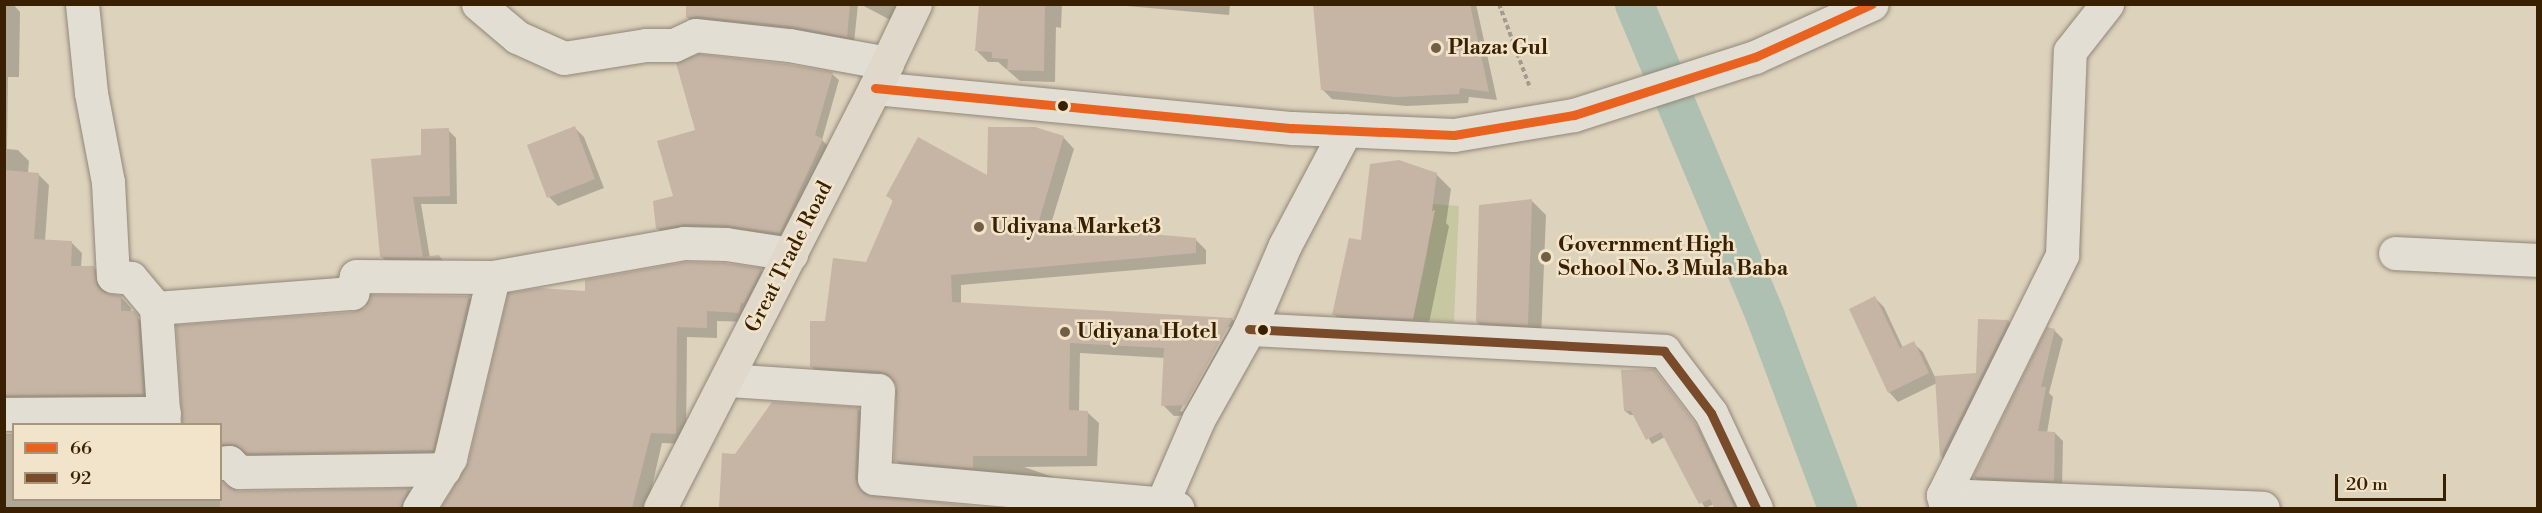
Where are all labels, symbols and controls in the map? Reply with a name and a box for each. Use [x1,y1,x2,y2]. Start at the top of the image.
place label: Plaza: Gul [1448,35,1548,61]
marker: Plaza: Gul [1429,41,1443,55]
unlabelled marker [1057,100,1069,112]
street label: Great Trade Road [740,177,838,337]
place label: Udiyana Market3 [991,214,1161,240]
marker: Udiyana Market3 [972,220,986,234]
place label: Government High School No. 3 Mula Baba [1558,232,1788,282]
marker: Government High School No. 3 Mula Baba [1539,250,1553,264]
place label: Udiyana Hotel [1077,319,1217,345]
unlabelled marker [1257,324,1269,336]
marker: Udiyana Hotel [1058,325,1072,339]
legend [12,423,222,501]
text: 66 [70,437,92,460]
scale bar [2338,462,2449,500]
text: 92 [70,467,91,490]
text: 20 m [2346,473,2388,496]

